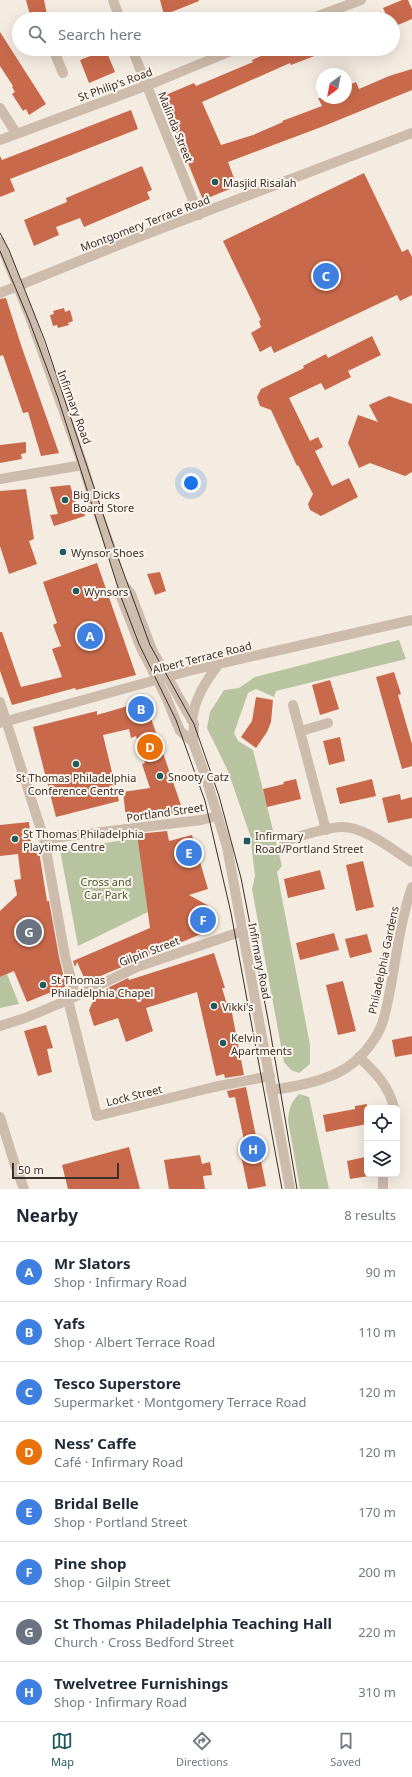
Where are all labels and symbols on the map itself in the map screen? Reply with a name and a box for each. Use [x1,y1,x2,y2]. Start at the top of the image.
street label: St Philip's Road [76,64,154,104]
north arrow [316,68,352,104]
street label: Malinda Street [155,89,197,165]
place label: Masjid Risalah [223,175,297,190]
marker: Masjid Risalah [210,177,220,187]
street label: Montgomery Terrace Road [78,191,212,255]
pin: C [313,261,339,291]
street label: Infirmary Road [55,368,95,446]
your location [181,473,201,493]
place label: Big Dicks Board Store [73,487,134,515]
marker: Big Dicks Board Store [60,495,70,505]
place label: Wynsor Shoes [71,545,144,560]
marker: Wynsor Shoes [58,547,68,557]
place label: Wynsors [84,584,128,599]
marker: Wynsors [71,586,81,596]
pin: A [77,621,103,651]
street label: Albert Terrace Road [151,637,253,677]
pin: B [128,694,154,724]
pin: D [137,732,163,762]
marker: St Thomas Philadelphia Conference Centre [71,759,81,769]
place label: Snooty Catz [168,769,229,784]
place label: St Thomas Philadelphia Conference Centre [16,770,136,798]
marker: Snooty Catz [155,771,165,781]
street label: Portland Street [125,799,205,825]
place label: St Thomas Philadelphia Playtime Centre [23,826,144,854]
place label: Infirmary Road/Portland Street [255,828,364,856]
marker: St Thomas Philadelphia Playtime Centre [10,834,20,844]
marker: Infirmary Road/Portland Street [242,836,252,846]
pin: E [176,838,202,868]
park label: Cross and Car Park [80,874,132,902]
pin: F [190,905,216,935]
street label: Philadelphia Gardens [364,905,402,1015]
pin: G [16,917,42,947]
street label: Infirmary Road [245,921,275,1001]
street label: Gilpin Street [117,933,181,969]
place label: St Thomas Philadelphia Chapel [51,972,153,1000]
marker: St Thomas Philadelphia Chapel [38,980,48,990]
place label: Vikki's [222,999,253,1014]
marker: Vikki's [209,1001,219,1011]
place label: Kelvin Apartments [231,1030,292,1058]
marker: Kelvin Apartments [218,1038,228,1048]
street label: Lock Street [104,1081,164,1109]
pin: H [240,1134,266,1164]
scale bar [12,1161,119,1180]

